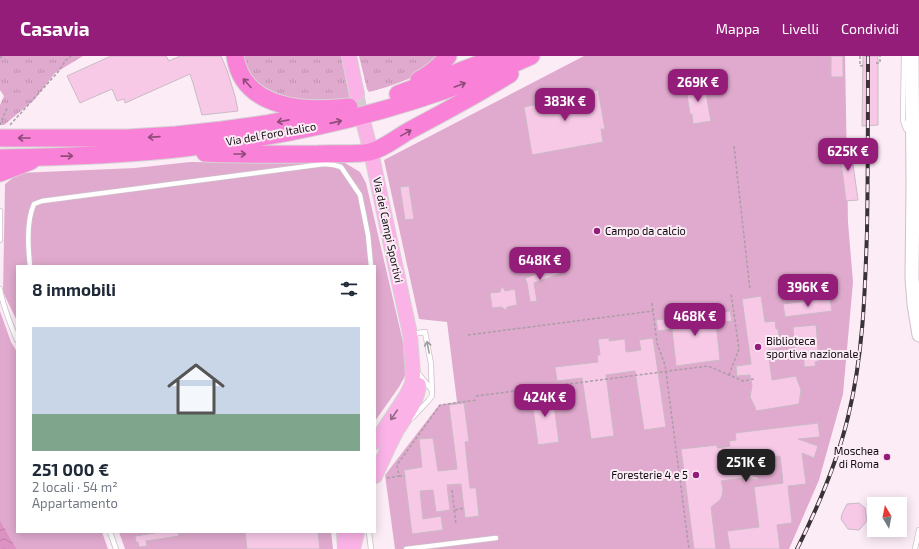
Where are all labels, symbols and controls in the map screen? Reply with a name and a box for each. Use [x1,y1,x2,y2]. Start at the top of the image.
text: Casavia [20,17,90,40]
text: Mappa [716,20,760,37]
text: Livelli [782,20,819,37]
text: Condividi [841,20,899,37]
pin: 269K € [665,69,731,103]
text: 269K € [677,74,719,90]
one-way arrow [242,78,252,88]
one-way arrow [454,81,467,88]
pin: 383K € [532,88,598,122]
text: 383K € [544,93,586,109]
one-way arrow [277,117,290,125]
one-way arrow [329,117,342,125]
street label: Via del Foro Italico [225,119,317,148]
one-way arrow [399,129,411,136]
one-way arrow [148,133,161,140]
one-way arrow [18,134,31,142]
pin: 625K € [815,138,881,172]
text: 625K € [827,143,869,159]
one-way arrow [233,150,246,158]
one-way arrow [60,152,73,160]
street label: Via dei Campi Sportivi [371,176,406,284]
place label: Campo da calcio [605,224,686,237]
marker: Campo da calcio [592,226,602,236]
pin: 648K € [507,247,573,281]
text: 648K € [518,252,562,268]
pin: 396K € [775,274,841,308]
icon: filters [338,278,360,300]
text: 8 immobili [32,279,116,299]
text: 396K € [787,279,829,295]
pin: 468K € [662,303,728,337]
text: 468K € [673,308,717,324]
place label: Biblioteca sportiva nazionale [766,334,859,360]
one-way arrow [424,341,432,354]
marker: Biblioteca sportiva nazionale [753,342,763,352]
icon: home [160,353,232,425]
pin: 424K € [512,384,578,418]
text: 424K € [523,389,567,405]
one-way arrow [390,409,398,420]
place label: Moschea di Roma [834,444,879,470]
pin: 251K € [713,449,779,483]
marker: Moschea di Roma [882,452,892,462]
text: 251K € [726,454,766,470]
text: 251 000 € [32,459,109,479]
place label: Foresterie 4 e 5 [611,468,688,481]
marker: Foresterie 4 e 5 [691,470,701,480]
text: 2 locali · 54 m² [32,479,118,495]
text: Appartamento [32,495,118,511]
north arrow [867,497,907,537]
map controls [867,497,907,537]

